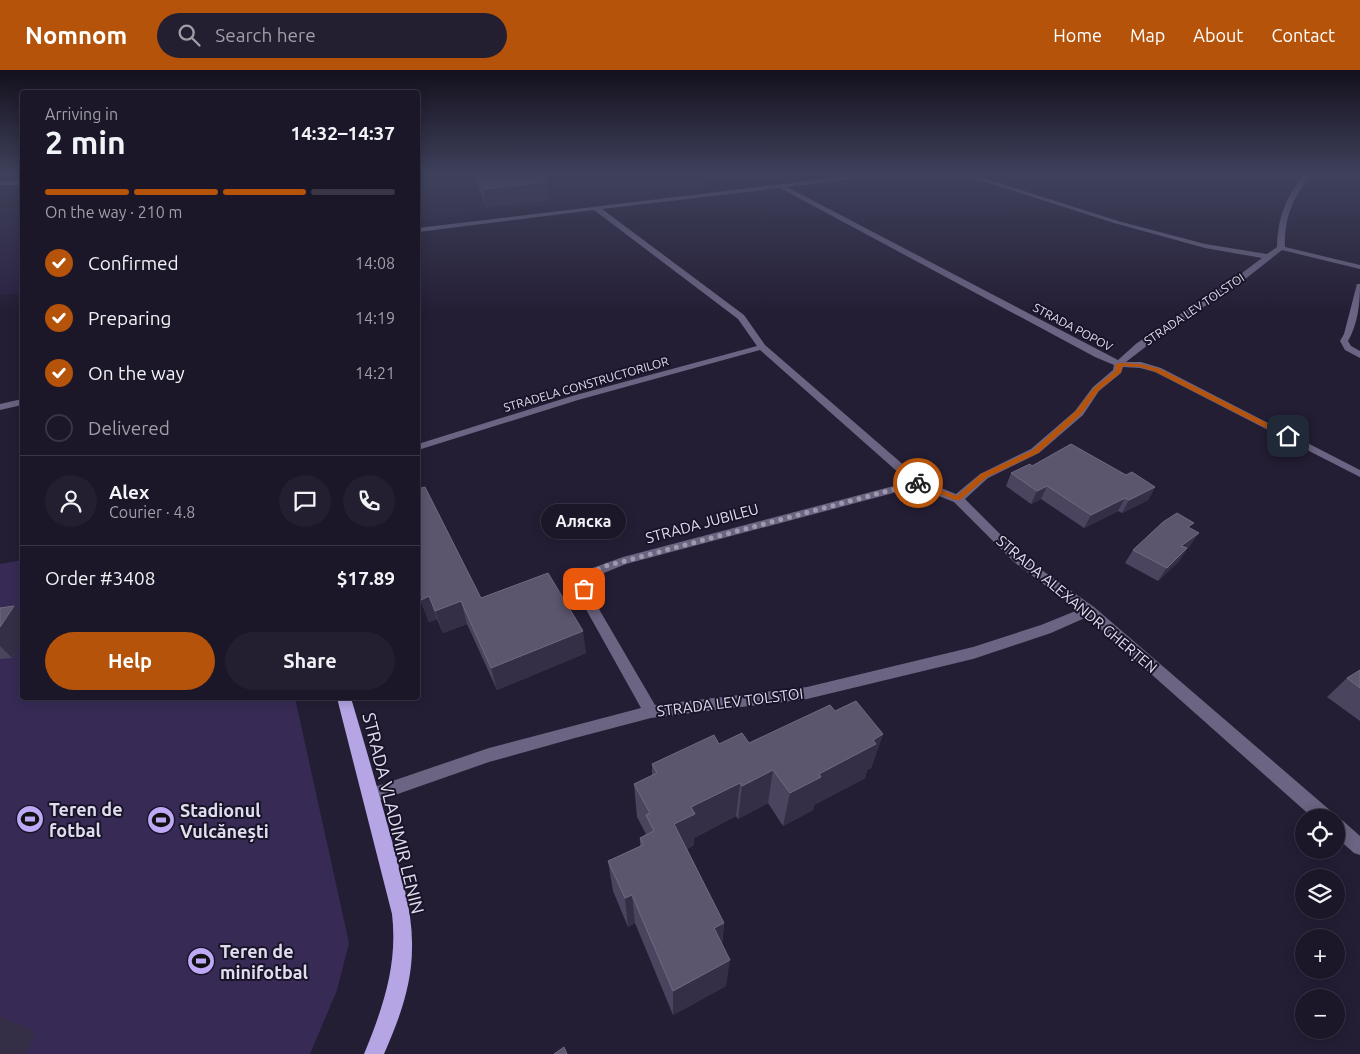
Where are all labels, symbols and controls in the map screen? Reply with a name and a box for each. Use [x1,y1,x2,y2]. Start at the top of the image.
search box [157,13,507,58]
icon: search [175,21,203,49]
text: Nomnom [25,22,127,49]
text: Search here [215,24,316,46]
text: Home [1053,25,1102,45]
text: Map [1130,25,1165,45]
text: About [1193,25,1243,45]
text: Contact [1271,25,1335,45]
text: Arriving in [45,105,118,123]
text: 14:32–14:37 [290,122,395,144]
text: 2 min [45,124,126,160]
text: On the way · 210 m [45,203,182,221]
icon: check [45,249,73,277]
text: Confirmed [88,252,179,274]
text: 14:08 [355,254,395,272]
street label: STRADA LEV TOLSTOI [1142,271,1246,347]
street label: STRADA POPOV [1031,301,1115,354]
icon: check [45,304,73,332]
text: Preparing [88,307,172,329]
text: 14:19 [355,309,395,327]
street label: STRADELA CONSTRUCTORILOR [502,354,670,414]
icon: check [45,359,73,387]
text: On the way [88,362,185,384]
text: 14:21 [355,364,395,382]
pin [1267,415,1309,457]
text: Delivered [88,417,170,439]
icon: home [1274,422,1302,450]
courier [893,458,943,508]
icon: bike [904,469,932,497]
button: person [45,475,97,527]
button: chat [279,475,331,527]
button: phone [343,475,395,527]
text: Alex [109,481,149,503]
street label: STRADA JUBILEU [644,500,760,546]
text: Courier · 4.8 [109,503,195,521]
callout: Аляска [542,504,626,539]
text: Аляска [555,512,612,530]
street label: STRADA ALEXANDR GHERȚEN [993,532,1161,676]
text: Order #3408 [45,567,155,589]
text: $17.89 [337,567,395,589]
pin [563,568,605,610]
icon: bag [570,575,598,603]
button: Help [45,632,215,690]
button: Share [225,632,395,690]
street label: STRADA LEV TOLSTOI [656,685,804,719]
street label: STRADA VLADIMIR LENIN [359,710,429,916]
place label: Teren de fotbal [49,799,123,840]
place label: Stadionul Vulcănești [180,800,269,842]
sports icon: Teren de fotbal [15,804,45,834]
sports icon: Stadionul Vulcănești [146,805,176,835]
map controls [1295,809,1345,1039]
button: locate [1295,809,1345,859]
button: layers [1295,869,1345,919]
button: + [1295,929,1345,979]
place label: Teren de minifotbal [220,941,309,982]
sports icon: Teren de minifotbal [186,946,216,976]
button: − [1295,989,1345,1039]

